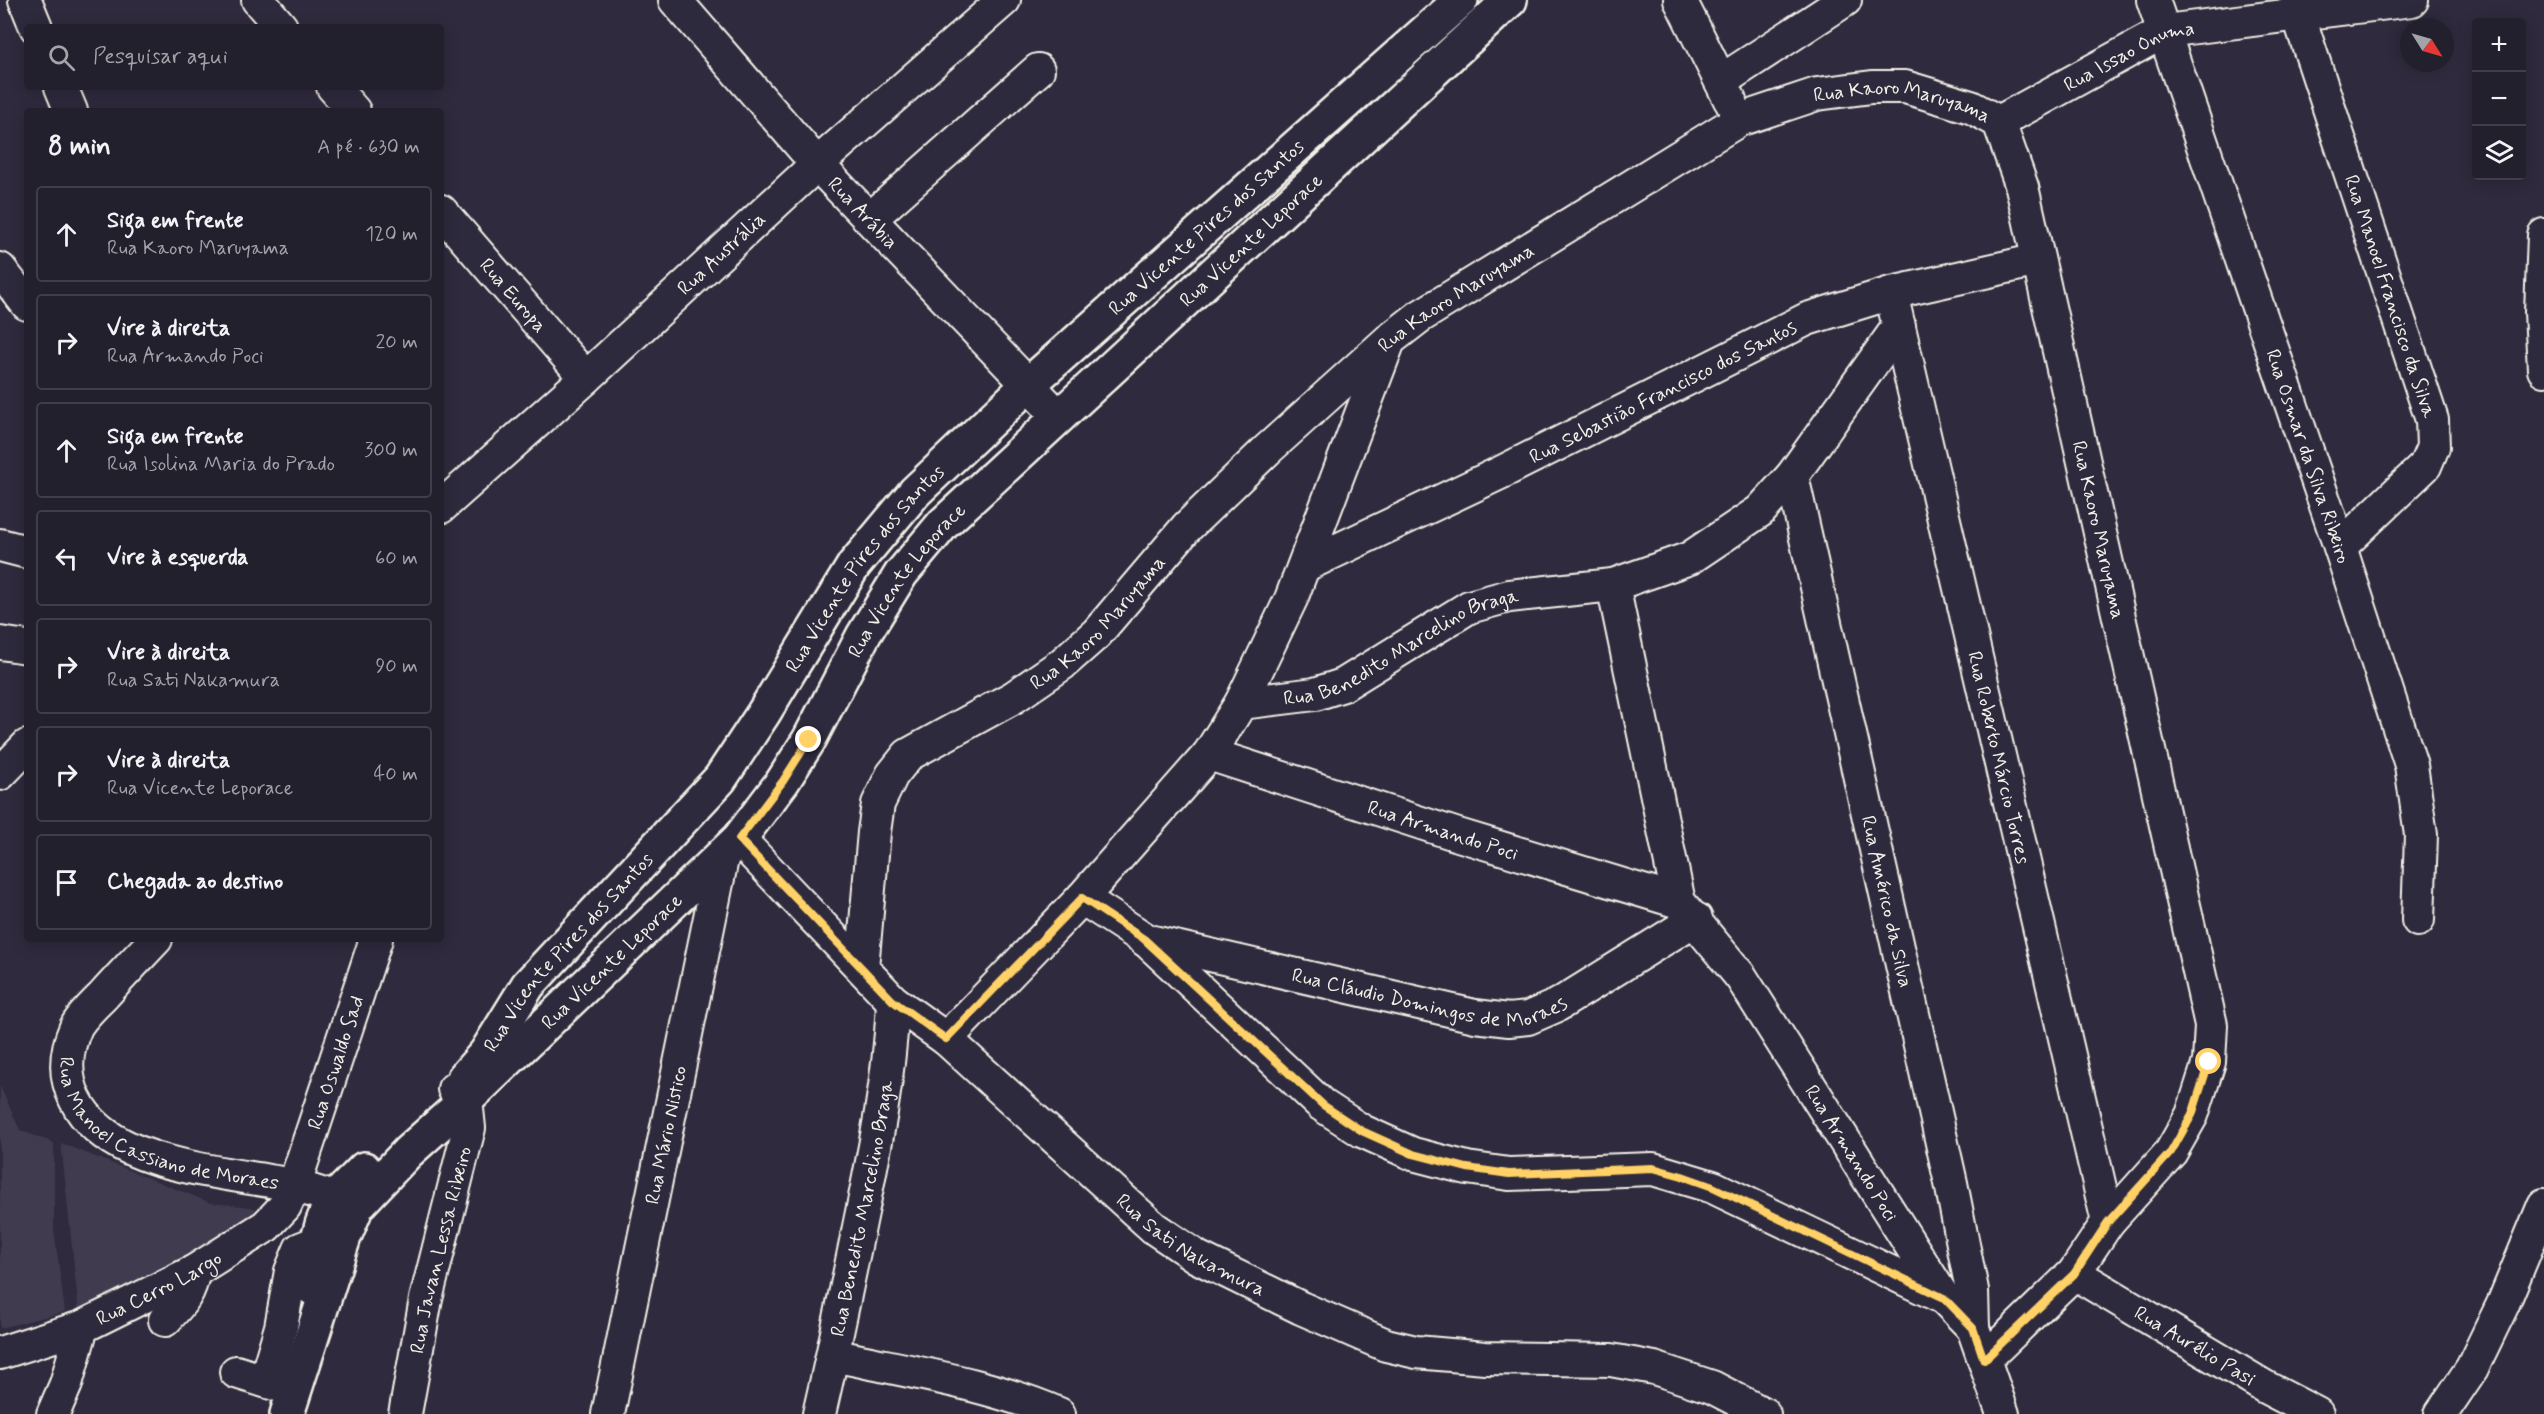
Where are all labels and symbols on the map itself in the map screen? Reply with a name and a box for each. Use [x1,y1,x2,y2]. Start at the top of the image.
street label: Rua Issao Onuma [2059,15,2196,99]
north arrow [2400,18,2454,72]
street label: Rua Kaoro Maruyama [1812,75,1995,130]
street label: Rua Vicente Pires dos Santos [1103,134,1311,322]
street label: Rua Vicente Leporace [1174,168,1329,314]
street label: Rua Arábia [821,171,903,256]
street label: Rua Manoel Francisco da Silva [2337,171,2443,422]
street label: Rua Austrália [672,206,772,302]
street label: Rua Kaoro Maruyama [1372,237,1540,359]
street label: Rua Europa [473,253,553,339]
street label: Rua Sebastião Francisco dos Santos [1525,314,1802,471]
street label: Rua Osmar da Silva Ribeiro [2258,346,2356,567]
street label: Rua Kaoro Maruyama [2065,438,2131,622]
street label: Rua Vicente Pires dos Santos [780,459,951,678]
street label: Rua Vicente Leporace [842,497,972,663]
street label: Rua Kaoro Maruyama [1025,550,1172,697]
street label: Rua Benedito Marcelino Braga [1282,583,1521,713]
street label: Rua Roberto Márcio Torres [1960,649,2036,867]
route end [795,726,821,752]
street label: Rua Armando Poci [1364,794,1521,867]
street label: Rua Américo da Silva [1854,813,1919,990]
street label: Rua Vicente Pires dos Santos [478,847,660,1057]
street label: Rua Vicente Leporace [536,888,689,1036]
street label: Rua Cláudio Domingos de Moraes [1289,962,1573,1035]
street label: Rua Oswaldo Sad [302,992,371,1133]
route start [2195,1048,2221,1074]
street label: Rua Manoel Cassiano de Moraes [52,1056,281,1197]
street label: Rua Mário Nistico [639,1063,694,1207]
street label: Rua Benedito Marcelino Braga [825,1078,901,1339]
street label: Rua Armando Poci [1798,1080,1904,1227]
street label: Rua Javan Lessa Ribeiro [404,1144,479,1356]
street label: Rua Sati Nakamura [1110,1188,1270,1303]
street label: Rua Cerro Largo [92,1245,227,1333]
street label: Rua Aurélio Pasi [2129,1300,2260,1393]

